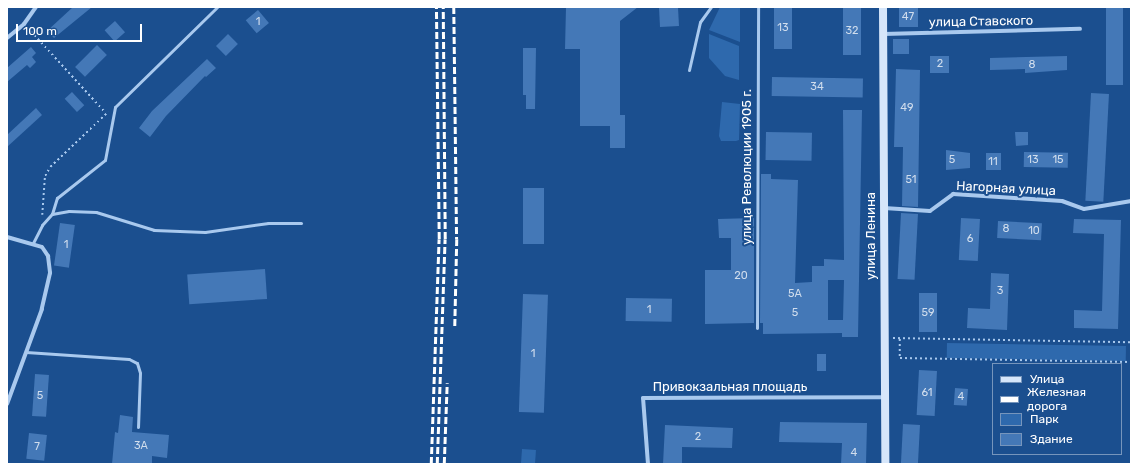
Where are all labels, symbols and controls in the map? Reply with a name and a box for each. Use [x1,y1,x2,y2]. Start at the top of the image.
house number: 47 [902,10,914,24]
street label: улица Ставского [929,13,1033,31]
house number: 1 [256,15,260,29]
scale bar [18,16,144,42]
house number: 13 [777,21,789,35]
text: 100 m [23,24,57,38]
house number: 32 [845,24,859,38]
house number: 2 [937,57,943,71]
house number: 8 [1029,58,1035,72]
house number: 34 [810,80,824,94]
street label: улица Революции 1905 г. [739,89,755,245]
house number: 49 [900,101,914,115]
house number: 5 [949,153,955,167]
house number: 13 [1027,153,1039,167]
house number: 15 [1052,153,1064,167]
house number: 11 [988,155,998,169]
house number: 51 [905,173,917,187]
street label: Нагорная улица [956,179,1056,199]
street label: улица Ленина [863,192,879,280]
house number: 8 [1003,222,1009,236]
house number: 10 [1028,224,1040,238]
house number: 6 [967,232,973,246]
house number: 1 [64,238,68,252]
house number: 20 [734,269,748,283]
house number: 3 [997,284,1003,298]
house number: 5А [788,287,802,301]
house number: 1 [647,303,651,317]
house number: 5 [792,306,798,320]
house number: 59 [921,306,935,320]
house number: 1 [531,347,535,361]
legend [992,363,1122,455]
text: Улица [1030,372,1064,386]
street label: Привокзальная площадь [653,379,807,395]
text: Железная дорога [1027,385,1086,413]
house number: 61 [921,386,933,400]
house number: 5 [37,389,43,403]
house number: 4 [958,390,964,404]
text: Парк [1030,412,1059,426]
house number: 2 [695,430,701,444]
text: Здание [1030,432,1073,446]
house number: 3А [134,439,148,453]
house number: 7 [34,440,40,454]
house number: 4 [851,446,857,460]

